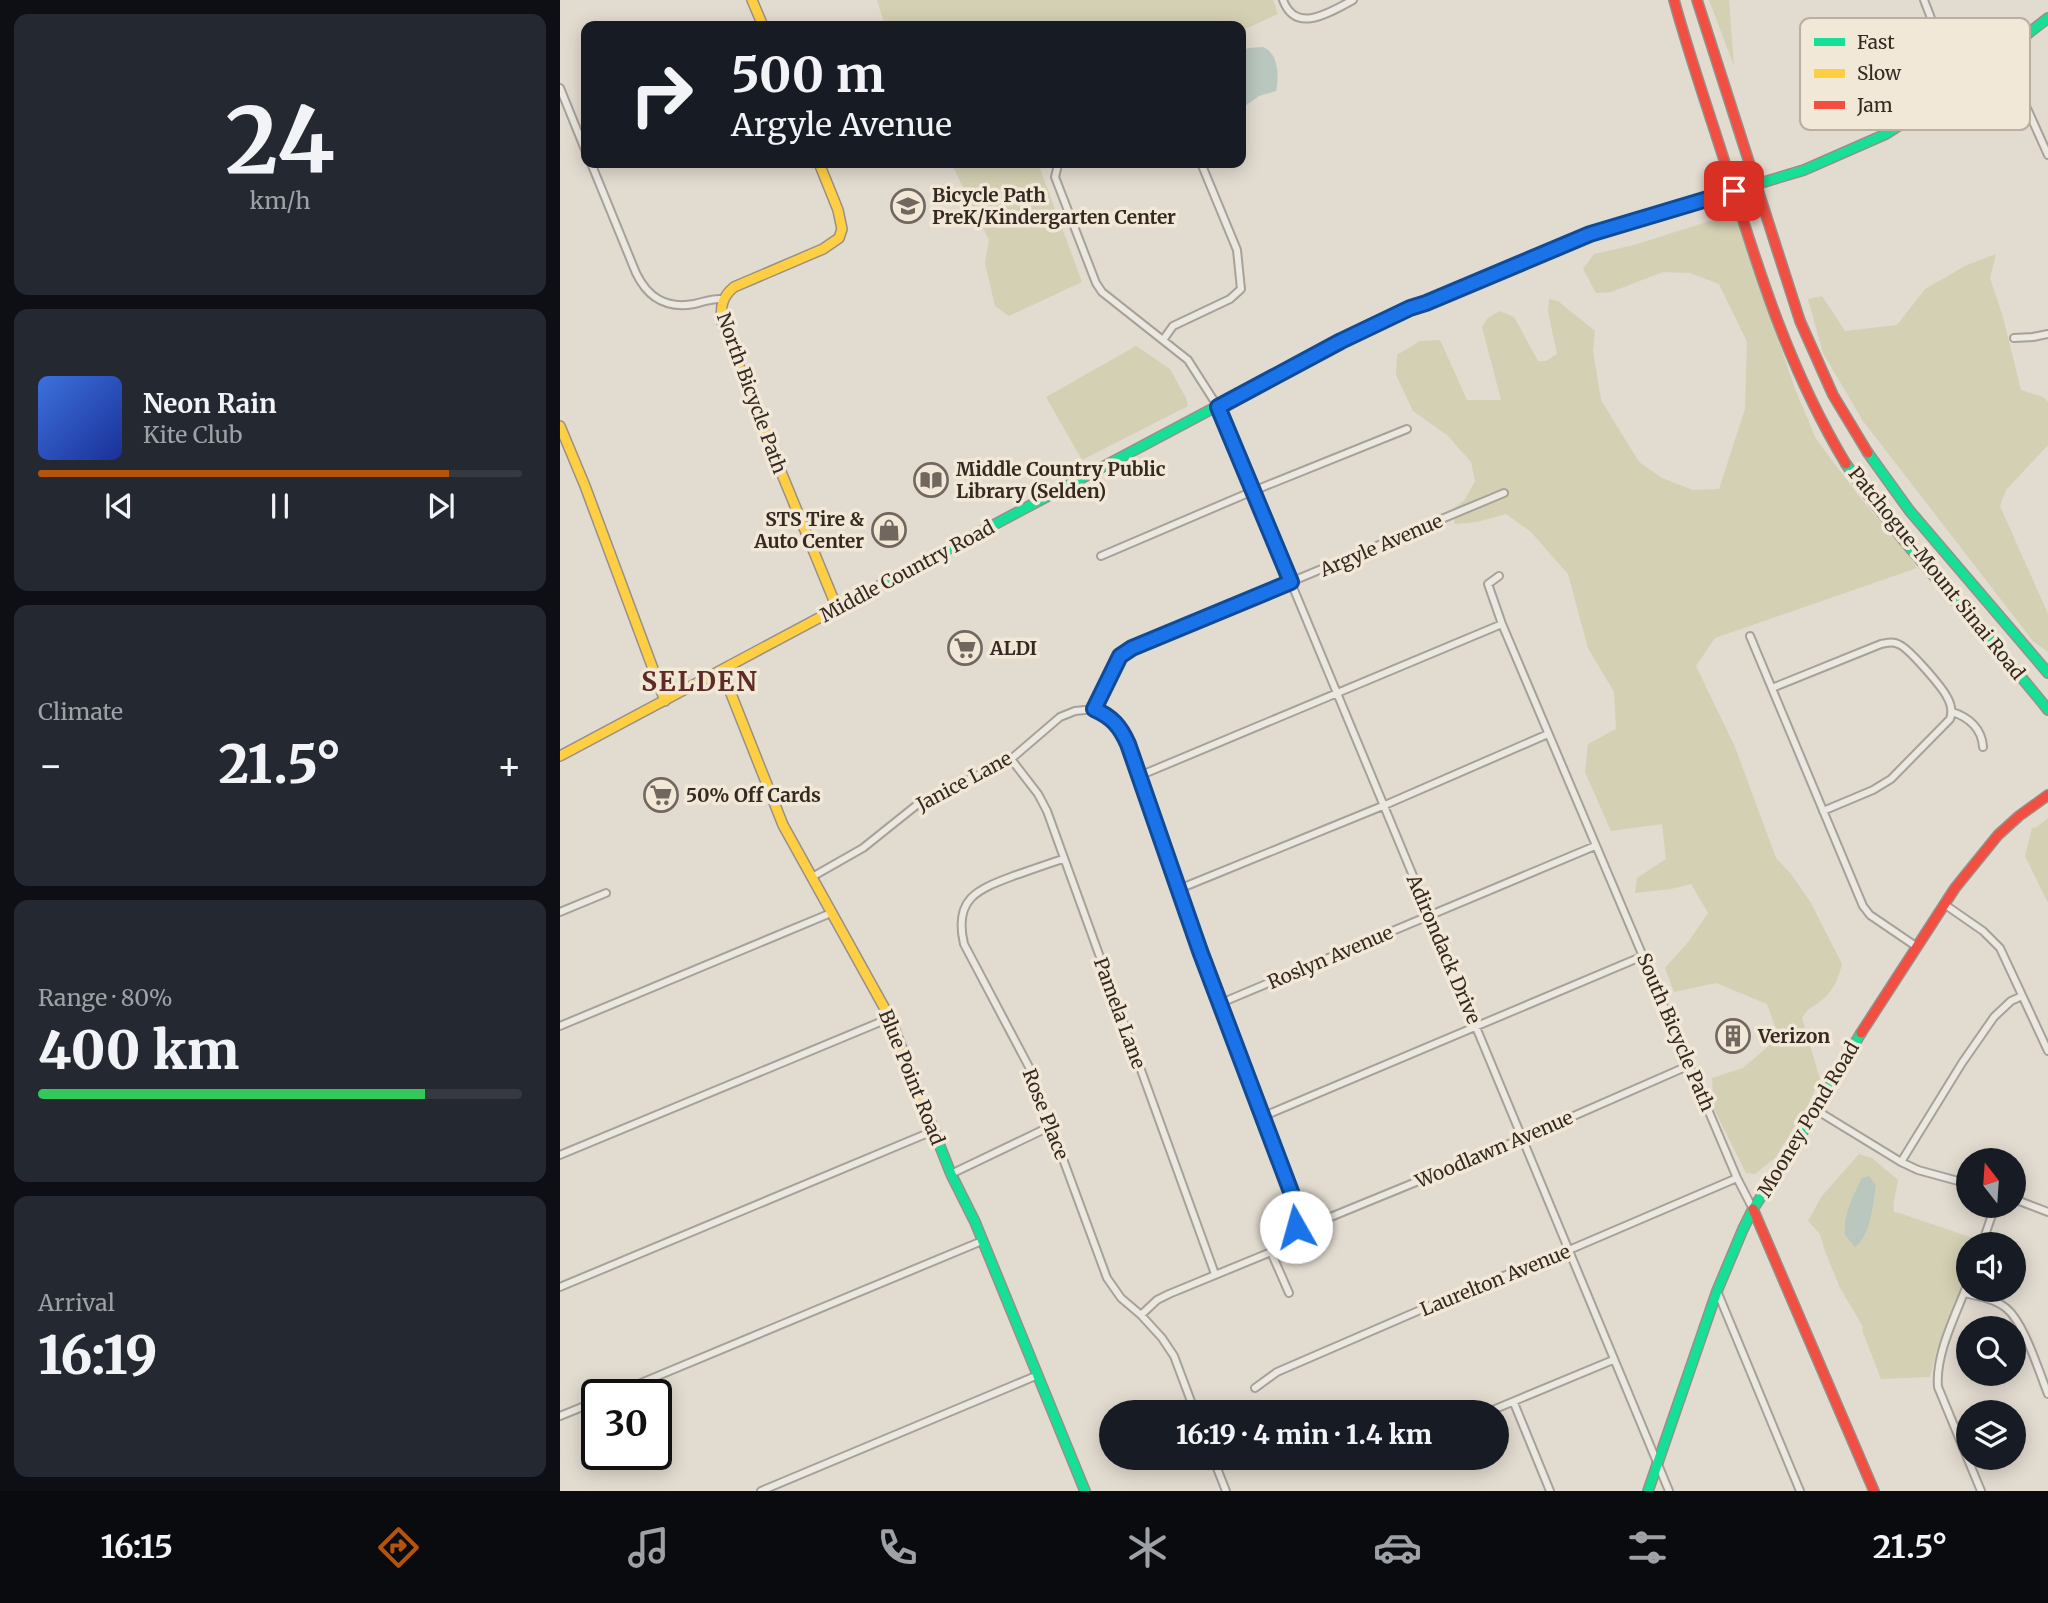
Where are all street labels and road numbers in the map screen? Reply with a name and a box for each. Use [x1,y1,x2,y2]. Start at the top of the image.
street label: North Bicycle Path [712,309,792,477]
street label: Patchogue-Mount Sinai Road [1844,462,2030,684]
street label: Argyle Avenue [1315,508,1446,582]
street label: Middle Country Road [816,515,998,627]
street label: Janice Lane [911,746,1016,817]
street label: Adirondack Drive [1401,870,1486,1027]
street label: Roslyn Avenue [1264,920,1396,994]
street label: South Bicycle Path [1632,949,1720,1115]
street label: Pamela Lane [1089,954,1151,1072]
street label: Blue Point Road [874,1006,950,1148]
street label: Mooney Pond Road [1752,1037,1864,1201]
street label: Rose Place [1018,1065,1074,1163]
street label: Woodlawn Avenue [1411,1105,1577,1193]
street label: Laurelton Avenue [1417,1239,1574,1321]

